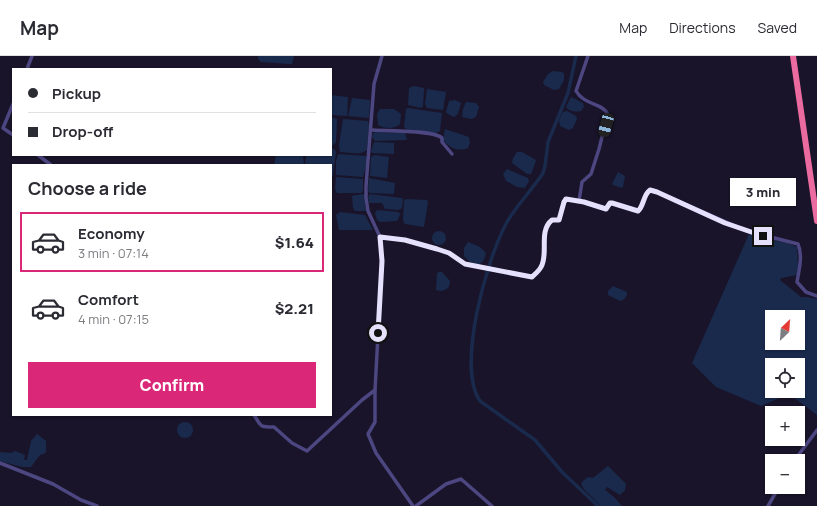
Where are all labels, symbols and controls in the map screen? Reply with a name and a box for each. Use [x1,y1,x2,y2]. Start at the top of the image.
text: Map [20,15,59,41]
text: Map [619,18,647,37]
text: Directions [669,18,736,37]
text: Saved [758,18,797,37]
text: Pickup [52,83,101,104]
car [597,112,615,138]
text: Drop-off [52,121,113,142]
text: Choose a ride [28,176,147,200]
callout: 3 min [730,178,796,206]
text: 3 min [746,183,780,201]
text: Economy [78,223,145,244]
icon: car [30,224,66,260]
route end [754,227,772,245]
text: $1.64 [275,232,314,253]
text: 3 min · 07:14 [78,244,149,262]
text: Comfort [78,289,139,310]
icon: car [30,290,66,326]
text: $2.21 [275,298,314,319]
text: 4 min · 07:15 [78,310,149,328]
north arrow [765,310,805,350]
map controls [765,310,805,494]
route start [369,324,387,342]
button: locate [765,358,805,398]
button: Confirm [28,362,316,408]
button: + [765,406,805,446]
button: − [765,454,805,494]

